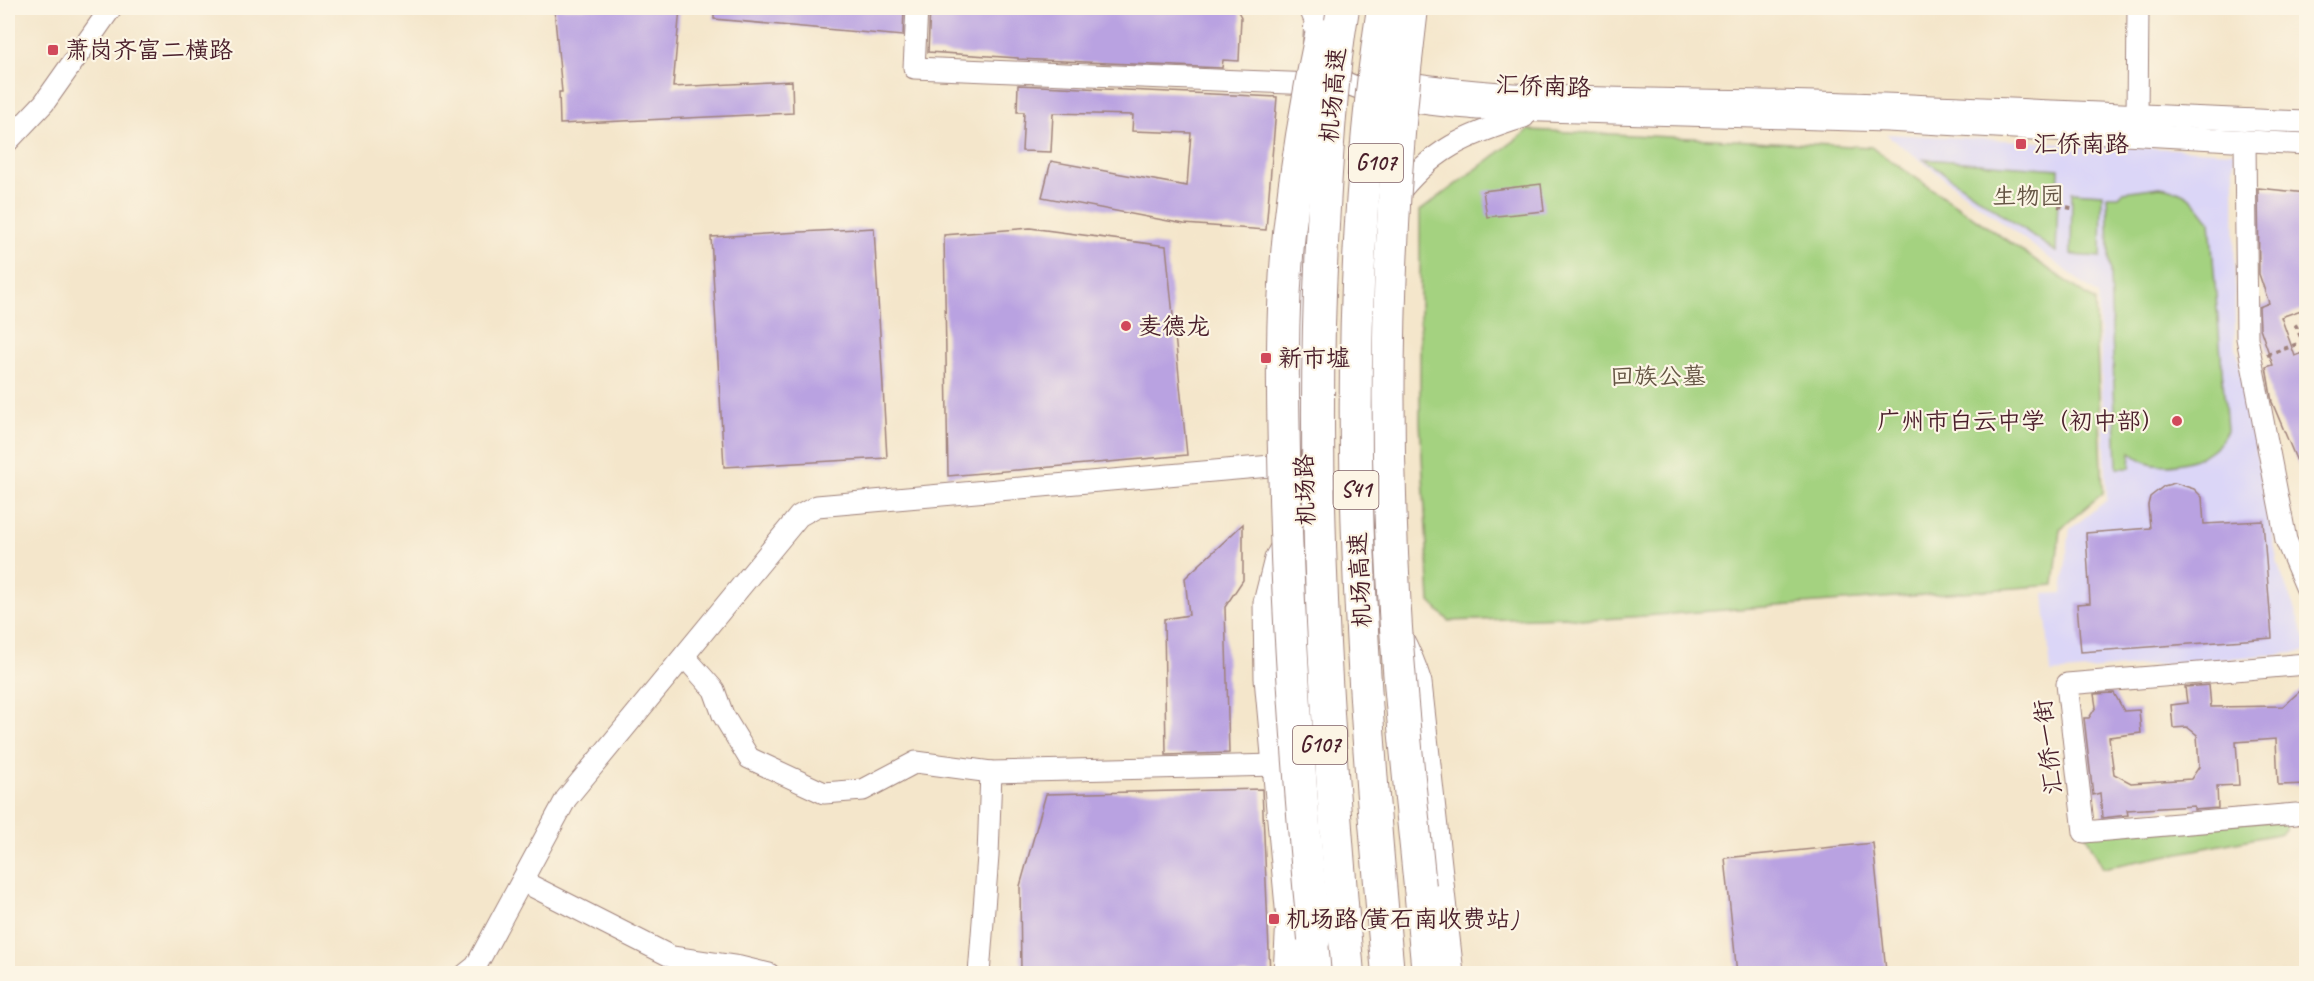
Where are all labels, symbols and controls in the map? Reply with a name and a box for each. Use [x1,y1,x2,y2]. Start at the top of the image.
place label: 萧岗齐富二横路 [65,35,233,65]
marker: 萧岗齐富二横路 [46,43,60,57]
street label: 机场高速 [1314,46,1352,144]
street label: 汇侨南路 [1495,69,1591,103]
place label: 汇侨南路 [2033,129,2129,159]
marker: 汇侨南路 [2014,137,2028,151]
road number: G107 [1349,144,1403,182]
park label: 生物园 [1992,181,2064,211]
place label: 麦德龙 [1138,311,1210,341]
marker: 麦德龙 [1119,319,1133,333]
place label: 新市墟 [1278,343,1350,373]
marker: 新市墟 [1259,351,1273,365]
park label: 回族公墓 [1610,361,1706,391]
place label: 广州市白云中学（初中部） [1877,406,2165,436]
marker: 广州市白云中学（初中部） [2170,414,2184,428]
street label: 机场路 [1289,453,1321,527]
road number: S41 [1334,471,1378,509]
street label: 机场高速 [1343,531,1377,629]
street label: 汇侨一街 [2027,698,2069,796]
road number: G107 [1293,726,1347,764]
place label: 机场路(黄石南收费站) [1286,904,1519,934]
marker: 机场路(黄石南收费站) [1267,912,1281,926]

